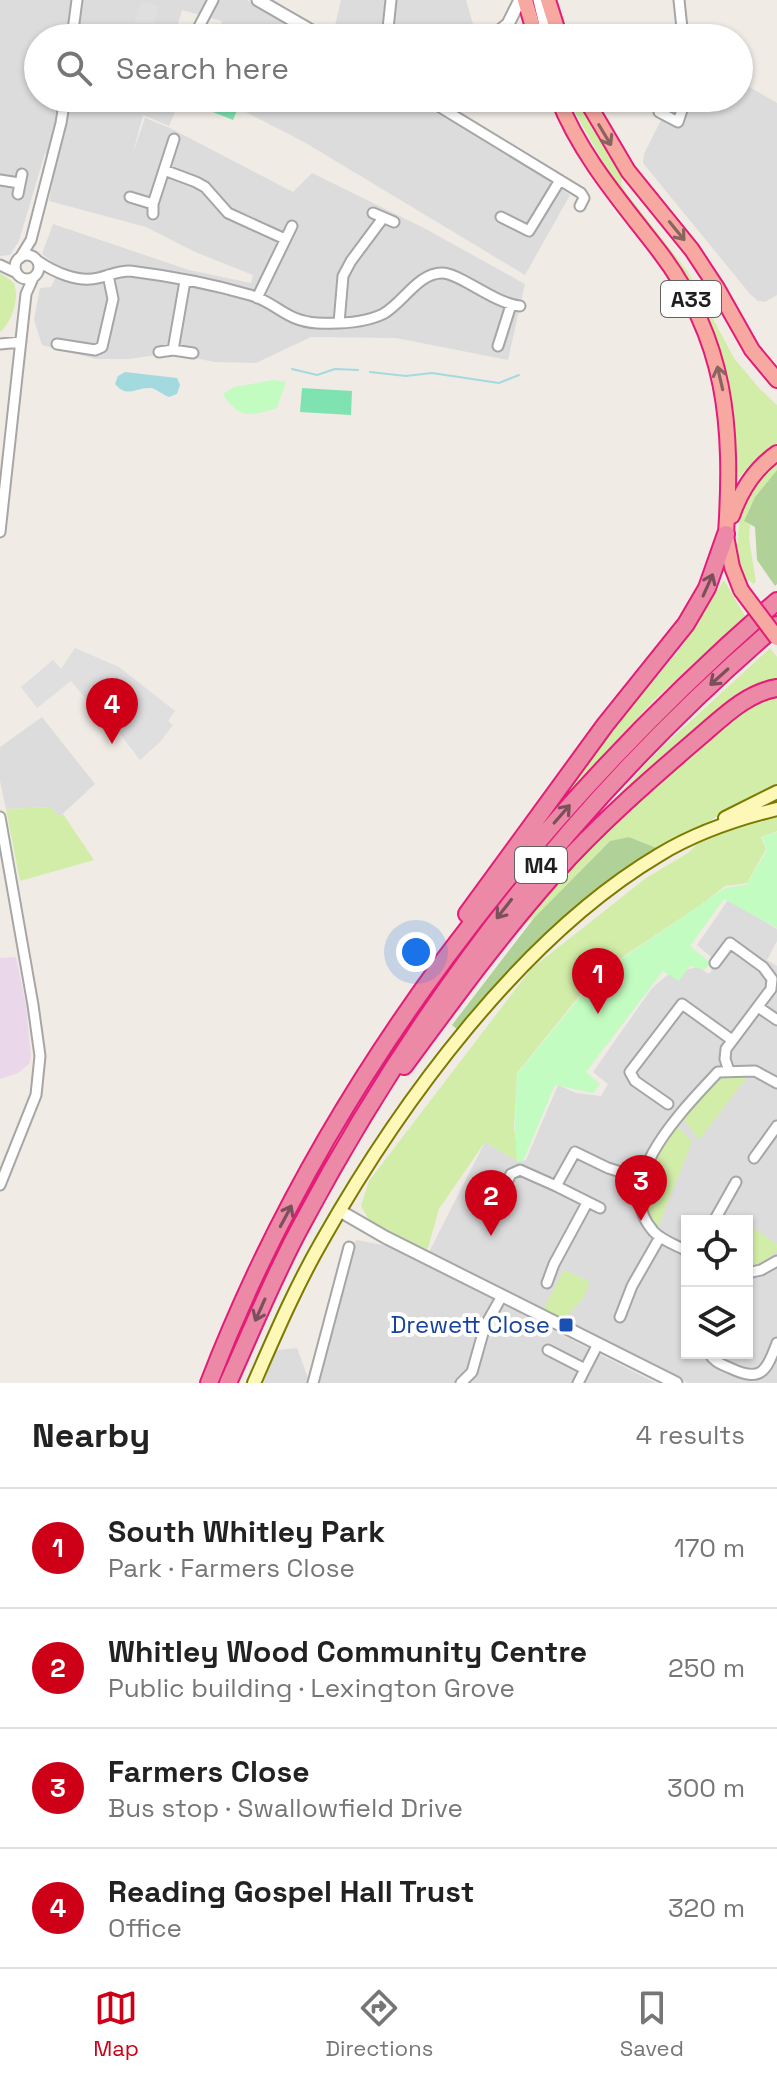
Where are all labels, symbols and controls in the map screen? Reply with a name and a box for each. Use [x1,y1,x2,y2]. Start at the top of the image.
search box [24,24,753,112]
icon: search [52,46,96,90]
text: Search here [116,49,289,88]
one-way arrow [598,123,614,146]
one-way arrow [668,221,686,242]
road number: A33 [661,281,721,317]
one-way arrow [712,366,727,392]
one-way arrow [701,573,716,598]
one-way arrow [709,668,729,686]
pin: 4 [86,678,138,744]
one-way arrow [553,805,571,825]
road number: M4 [515,847,567,883]
one-way arrow [496,898,513,919]
your location [396,932,436,972]
pin: 1 [572,948,624,1014]
pin: 3 [615,1155,667,1221]
pin: 2 [465,1170,517,1236]
one-way arrow [278,1205,294,1229]
map controls [681,1215,753,1359]
button: locate [681,1215,753,1287]
button: layers [681,1287,753,1359]
one-way arrow [252,1297,267,1322]
place label: Drewett Close [390,1309,550,1340]
marker: Drewett Close [557,1316,575,1334]
text: Nearby [32,1414,150,1457]
text: 4 results [636,1418,745,1452]
text: South Whitley Park [108,1512,385,1551]
text: 1 [52,1531,64,1565]
text: 170 m [674,1531,745,1565]
text: Park · Farmers Close [108,1551,355,1585]
text: Whitley Wood Community Centre [108,1632,587,1671]
text: 2 [50,1651,66,1685]
text: 250 m [668,1651,745,1685]
text: Public building · Lexington Grove [108,1671,515,1705]
text: Farmers Close [108,1752,309,1791]
text: 3 [50,1771,66,1805]
text: 300 m [667,1771,745,1805]
text: Bus stop · Swallowfield Drive [108,1791,463,1825]
text: Reading Gospel Hall Trust [108,1872,474,1911]
text: 4 [50,1891,66,1925]
text: 320 m [668,1891,745,1925]
text: Office [108,1911,182,1945]
tab: Map [93,1986,139,2062]
tab: Directions [325,1986,433,2062]
tab: Saved [620,1986,684,2062]

